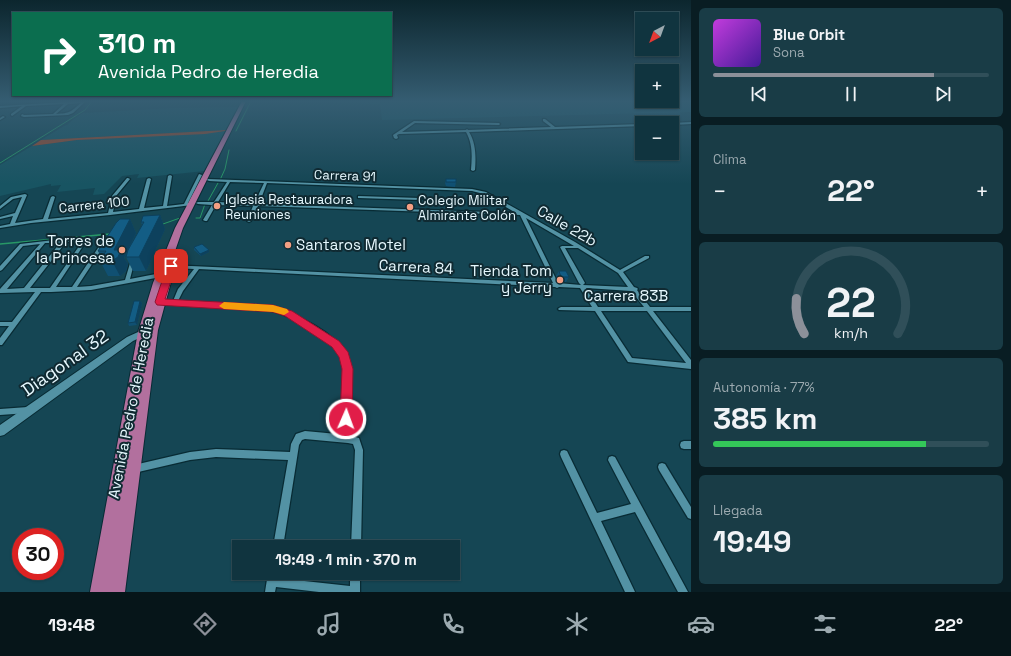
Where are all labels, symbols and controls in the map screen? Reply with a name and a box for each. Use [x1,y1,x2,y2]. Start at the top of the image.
north arrow [635,12,679,56]
map controls [635,12,679,160]
text: 310 m [98,25,176,61]
text: Blue Orbit [773,25,845,44]
icon: right [32,28,84,80]
text: Sona [773,44,804,61]
text: Avenida Pedro de Heredia [98,60,319,83]
button: + [635,64,679,108]
icon: previous [748,83,770,105]
icon: pause [840,83,862,105]
icon: next [932,83,954,105]
button: − [635,116,679,160]
text: Clima [713,151,746,168]
street label: Carrera 91 [314,166,376,185]
text: 22° [827,171,875,210]
text: − [713,177,727,205]
text: + [975,177,989,205]
place label: Iglesia Restauradora Reuniones [225,191,353,223]
street label: Carrera 100 [58,192,130,217]
place label: Colegio Militar Almirante Colón [418,192,516,224]
marker: Iglesia Restauradora Reuniones [212,201,222,211]
street label: Calle 22b [534,201,601,250]
marker: Colegio Militar Almirante Colón [405,202,415,212]
place label: Torres de la Princesa [36,231,114,267]
place label: Santaros Motel [296,235,406,254]
marker: Santaros Motel [283,240,293,250]
marker: Torres de la Princesa [117,245,127,255]
pin [154,249,188,283]
icon: arrive [160,255,182,277]
street label: Carrera 84 [378,255,454,278]
place label: Tienda Tom y Jerry [470,261,552,297]
marker: Tienda Tom y Jerry [555,275,565,285]
text: 22 [826,276,876,329]
street label: Carrera 83B [584,286,668,305]
street label: Avenida Pedro de Heredia [104,315,157,500]
street label: Diagonal 32 [17,324,113,401]
text: km/h [834,324,868,342]
text: Autonomía · 77% [713,379,815,396]
position arrow [325,398,367,440]
text: 385 km [713,399,817,438]
text: Llegada [713,502,762,519]
text: 19:49 [713,522,792,561]
speed limit sign: 30 [12,528,64,580]
text: 19:49 · 1 min · 370 m [275,550,417,569]
icon: directions [191,610,219,638]
icon: music [315,610,343,638]
icon: phone [439,610,467,638]
icon: climate [563,610,591,638]
icon: car [687,610,715,638]
icon: filters [811,610,839,638]
text: 19:48 [48,613,95,636]
text: 22° [935,613,963,636]

